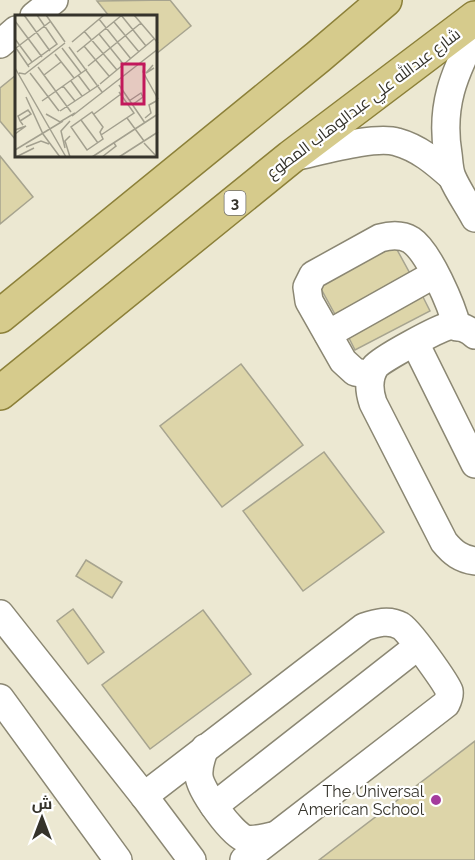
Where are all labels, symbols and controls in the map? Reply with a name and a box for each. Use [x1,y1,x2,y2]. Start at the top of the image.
inset map [15,15,158,158]
street label: شارع عبدالله علي عبدالوهاب المطوع [262,23,466,186]
road number: 3 [224,191,246,215]
place label: The Universal American School [298,782,425,819]
north arrow [12,788,72,848]
marker: The Universal American School [429,793,443,807]
text: ش [32,794,52,813]

